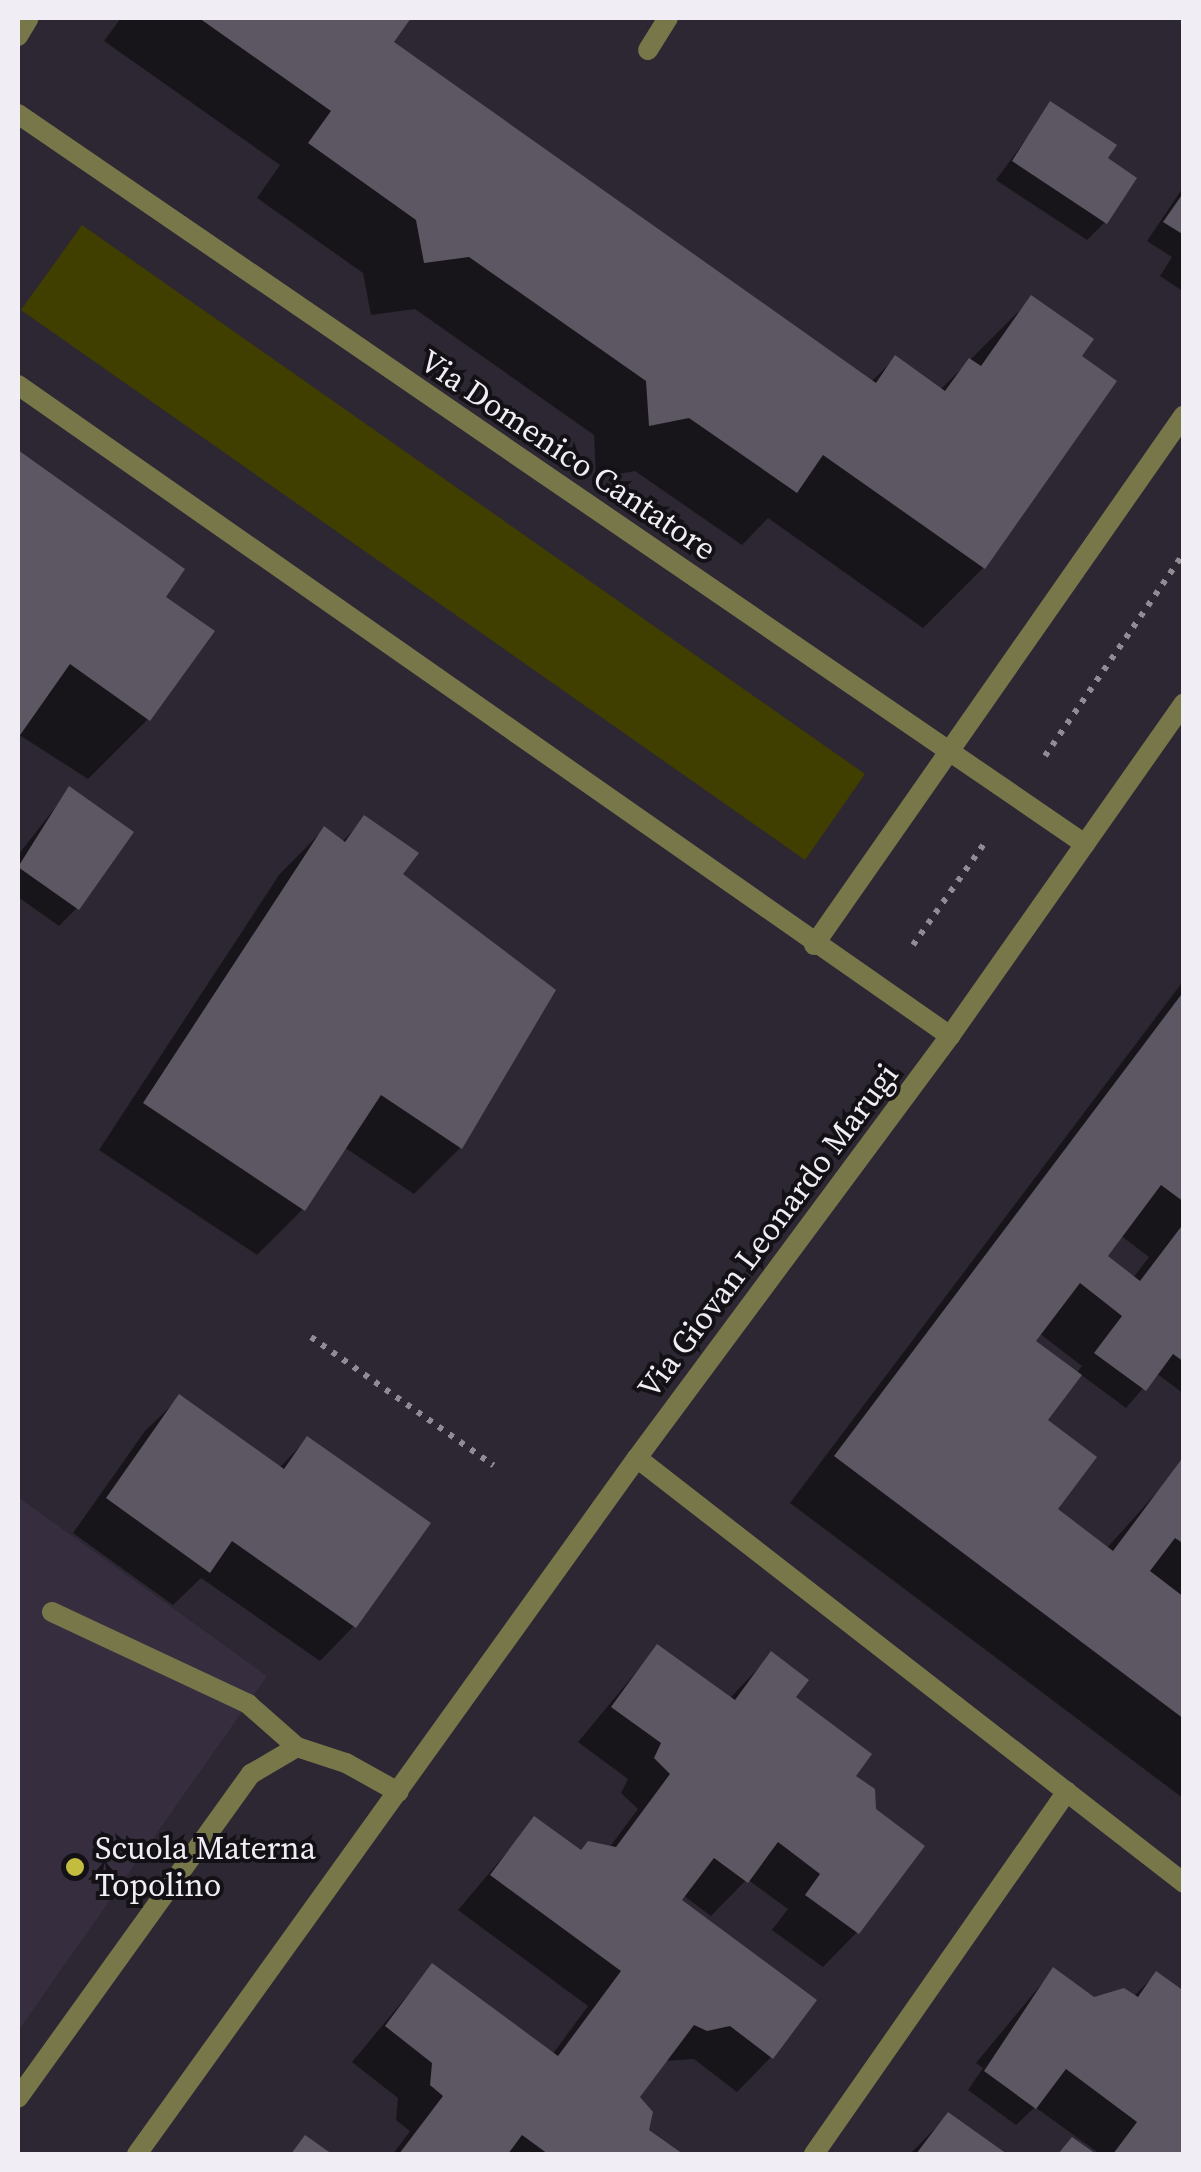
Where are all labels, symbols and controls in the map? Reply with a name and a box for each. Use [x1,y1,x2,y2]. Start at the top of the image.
street label: Via Domenico Cantatore [413,342,723,568]
street label: Via Giovan Leonardo Marugi [630,1056,906,1406]
place label: Scuola Materna Topolino [95,1830,316,1905]
marker: Scuola Materna Topolino [64,1856,86,1878]

